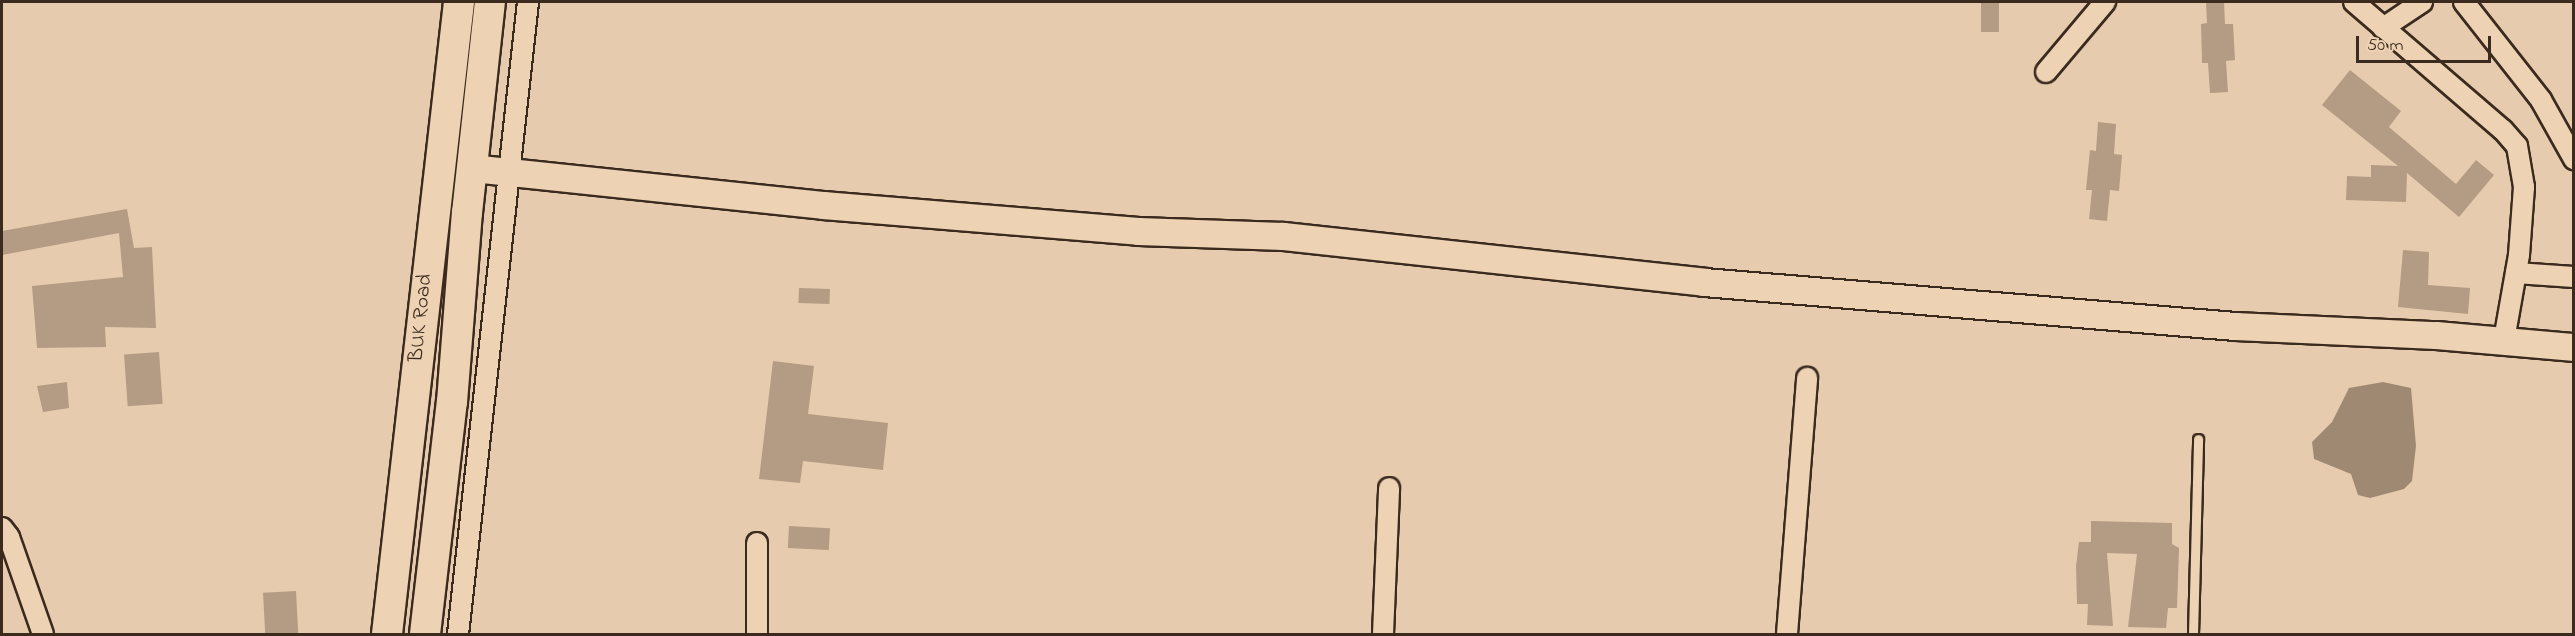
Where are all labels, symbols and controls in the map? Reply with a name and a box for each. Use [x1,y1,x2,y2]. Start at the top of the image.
scale bar [2359,24,2494,62]
text: 50 m [2367,33,2404,59]
street label: BUK Road [404,273,438,363]

